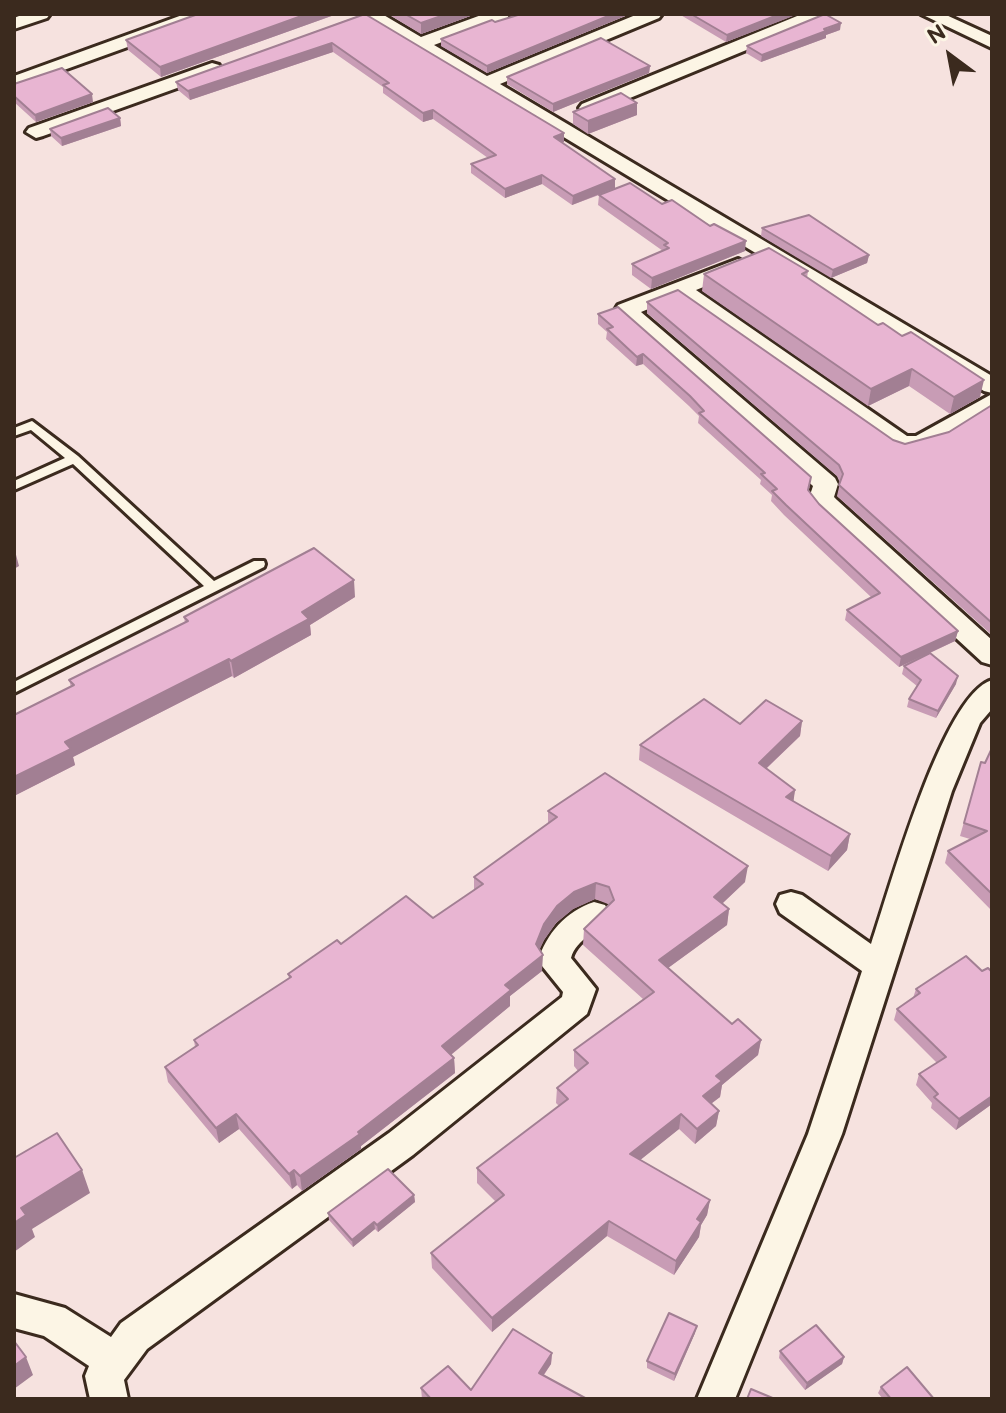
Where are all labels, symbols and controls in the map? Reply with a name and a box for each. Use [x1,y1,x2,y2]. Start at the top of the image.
north arrow [910,16,990,96]
text: N [923,19,951,51]

